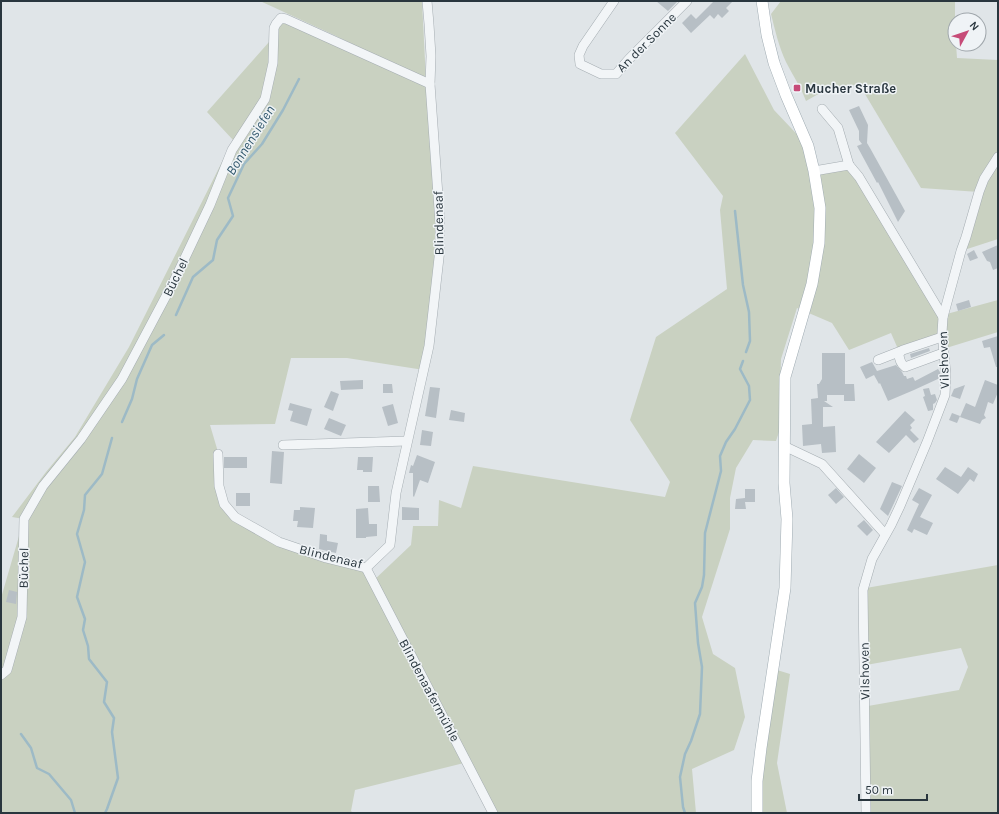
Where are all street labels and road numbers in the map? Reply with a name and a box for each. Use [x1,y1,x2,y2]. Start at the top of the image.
street label: An der Sonne [614,9,679,75]
street label: Blindenaaf [430,190,447,255]
street label: Büchel [160,256,191,299]
street label: Vilshoven [935,331,952,389]
street label: Blindenaaf [298,541,364,572]
street label: Büchel [16,547,31,589]
street label: Blindenaafermühle [396,636,463,744]
street label: Vilshoven [856,642,873,700]

